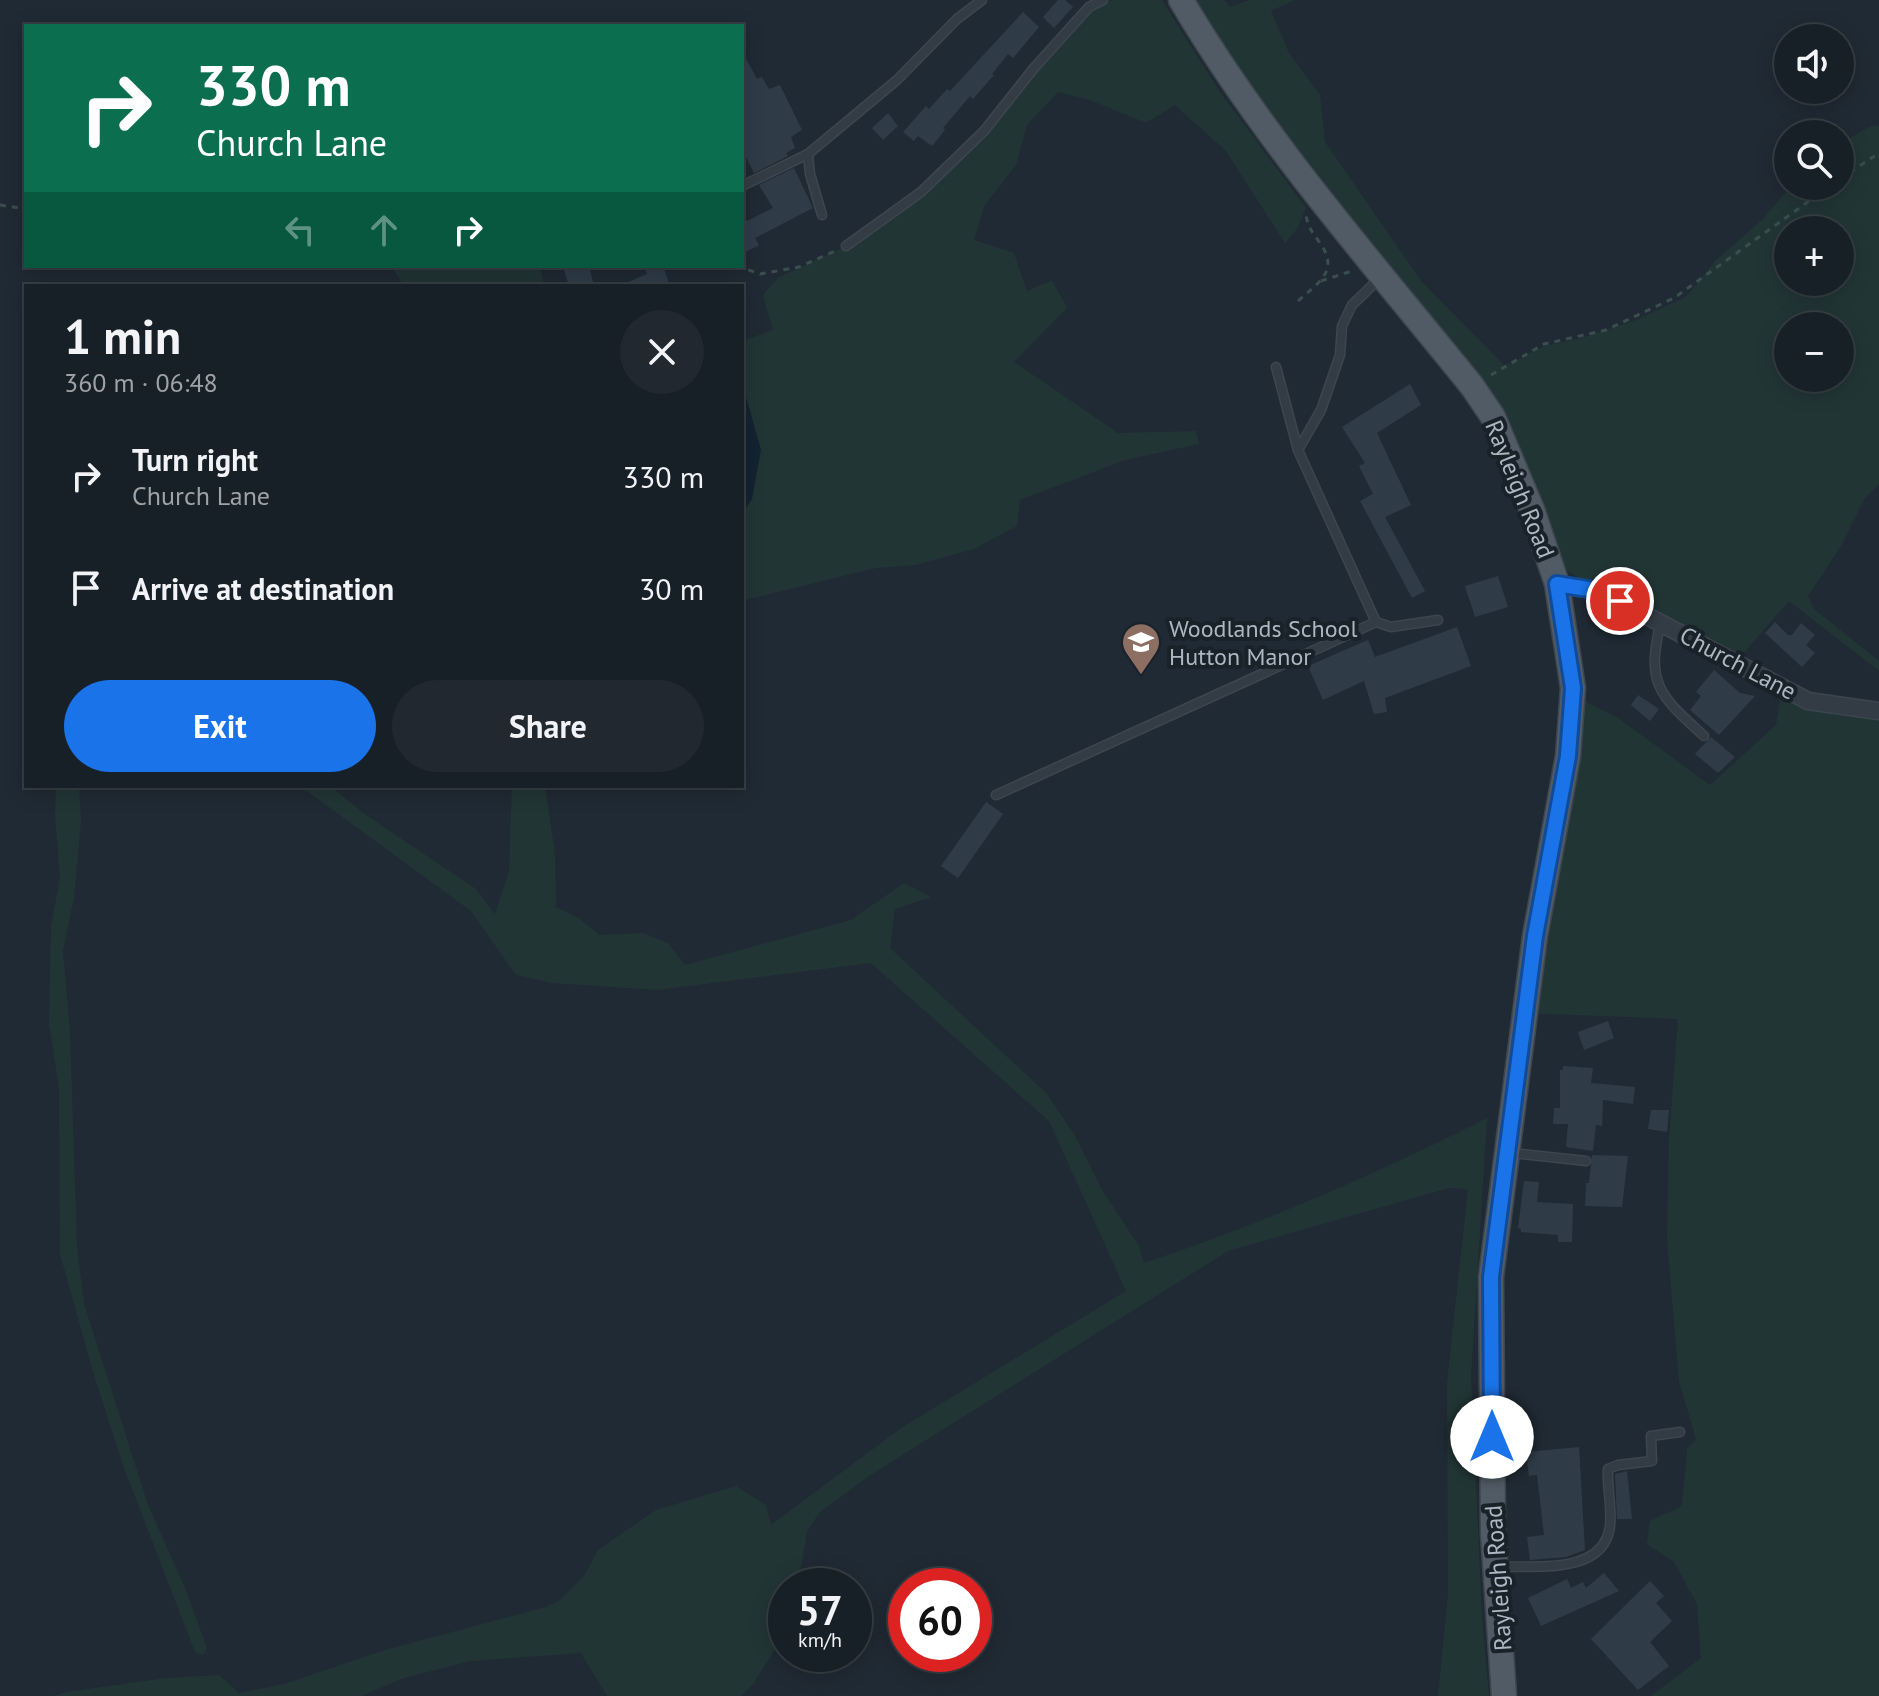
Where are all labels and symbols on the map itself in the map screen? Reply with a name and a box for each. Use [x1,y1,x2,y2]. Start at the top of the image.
street label: Rayleigh Road [1478,416,1562,562]
pin [1586,567,1654,635]
place label: Woodlands School Hutton Manor [1169,613,1357,672]
street label: Church Lane [1674,619,1802,707]
school or university icon: Woodlands School Hutton Manor [1120,621,1162,676]
position arrow [1450,1395,1534,1479]
street label: Rayleigh Road [1477,1504,1519,1652]
speed limit sign: 60 [888,1568,992,1672]

